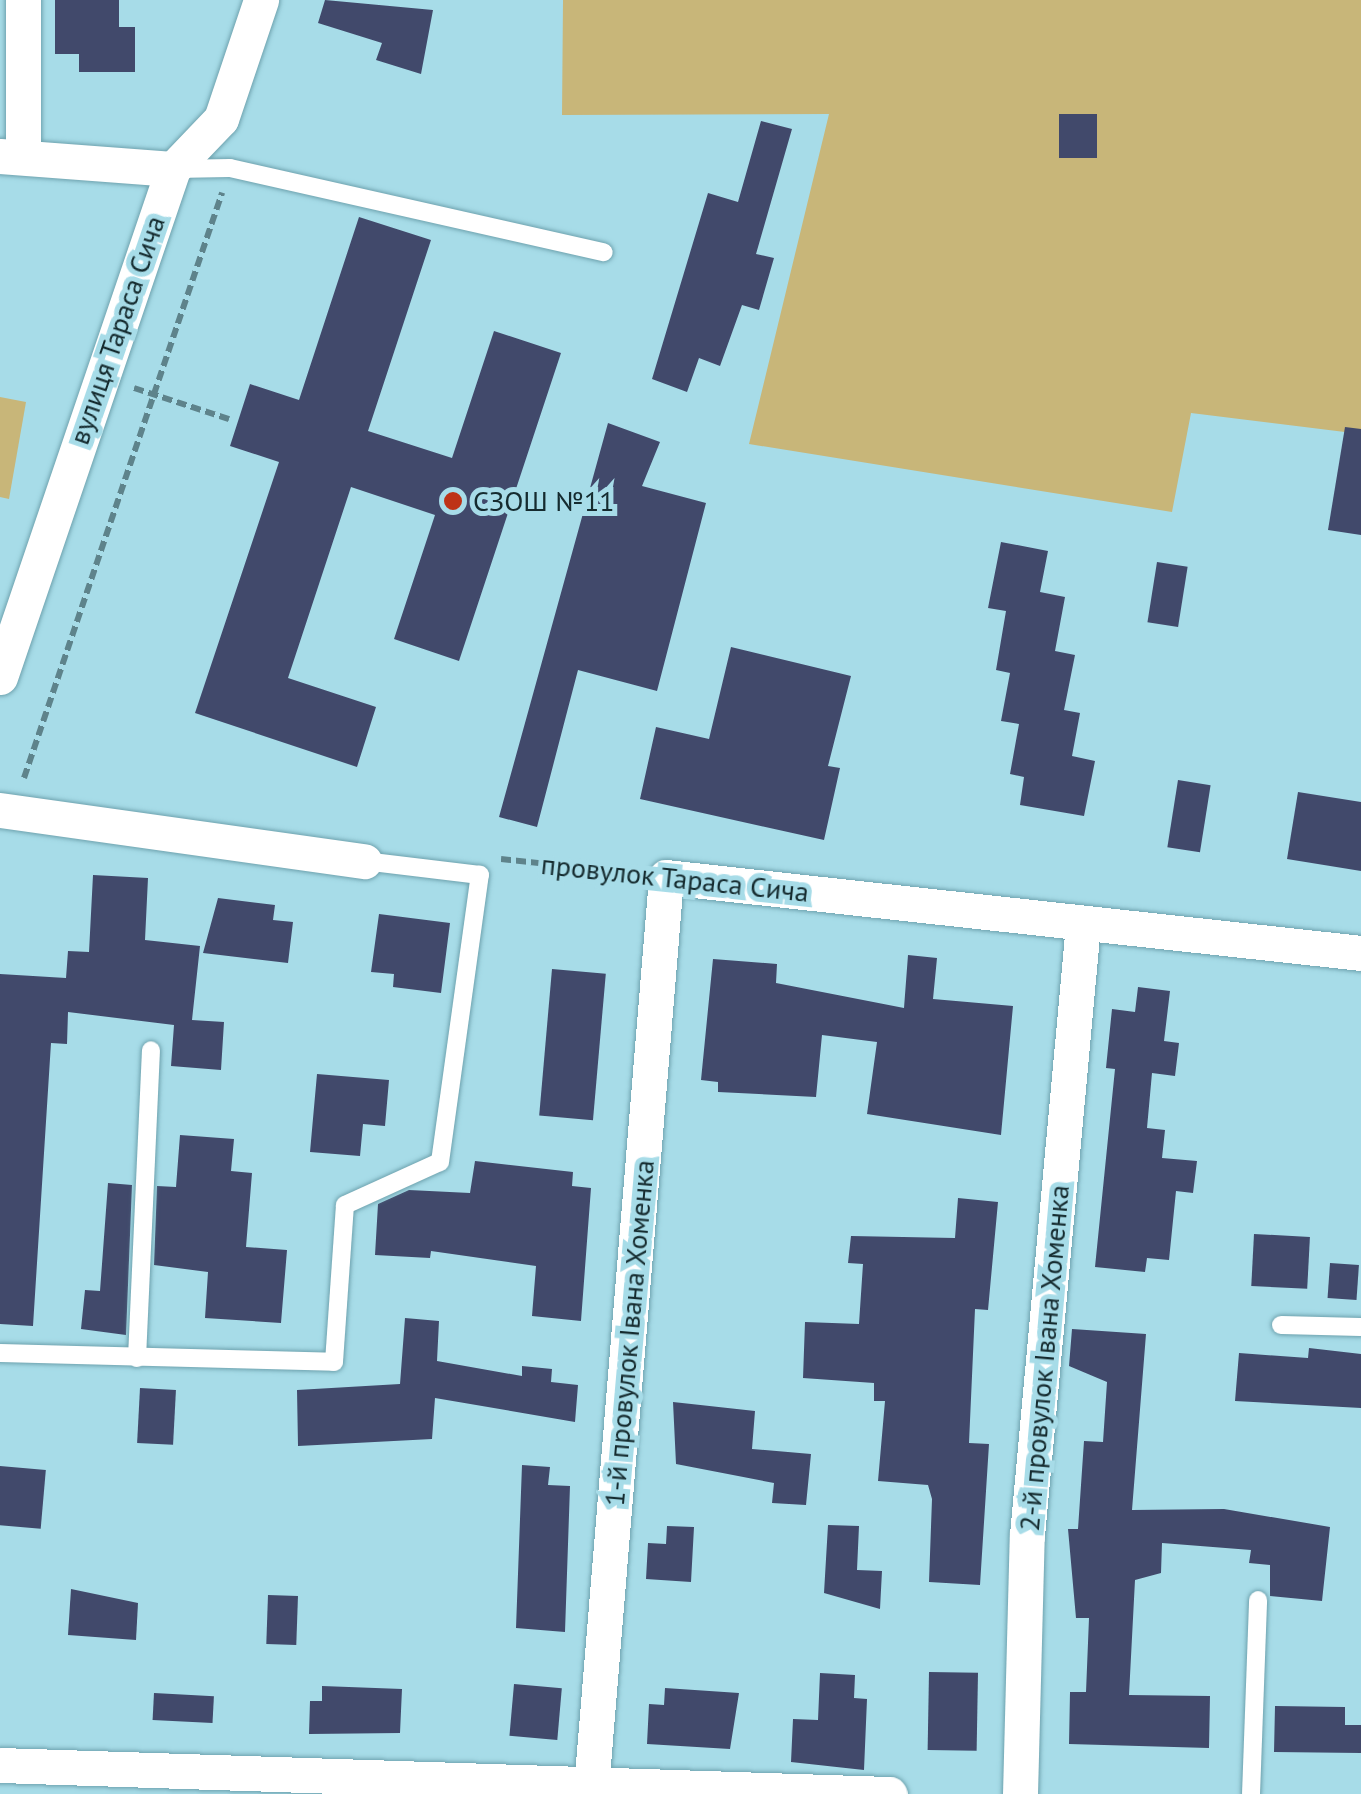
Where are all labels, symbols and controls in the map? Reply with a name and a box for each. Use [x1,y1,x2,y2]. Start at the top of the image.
street label: вулиця Тараса Сича [62,211,172,449]
place label: СЗОШ №11 [473,484,614,518]
marker: СЗОШ №11 [442,490,464,512]
street label: провулок Тараса Сича [539,847,811,909]
street label: 1-й провулок Івана Хоменка [597,1158,661,1508]
street label: 2-й провулок Івана Хоменка [1012,1183,1076,1533]

